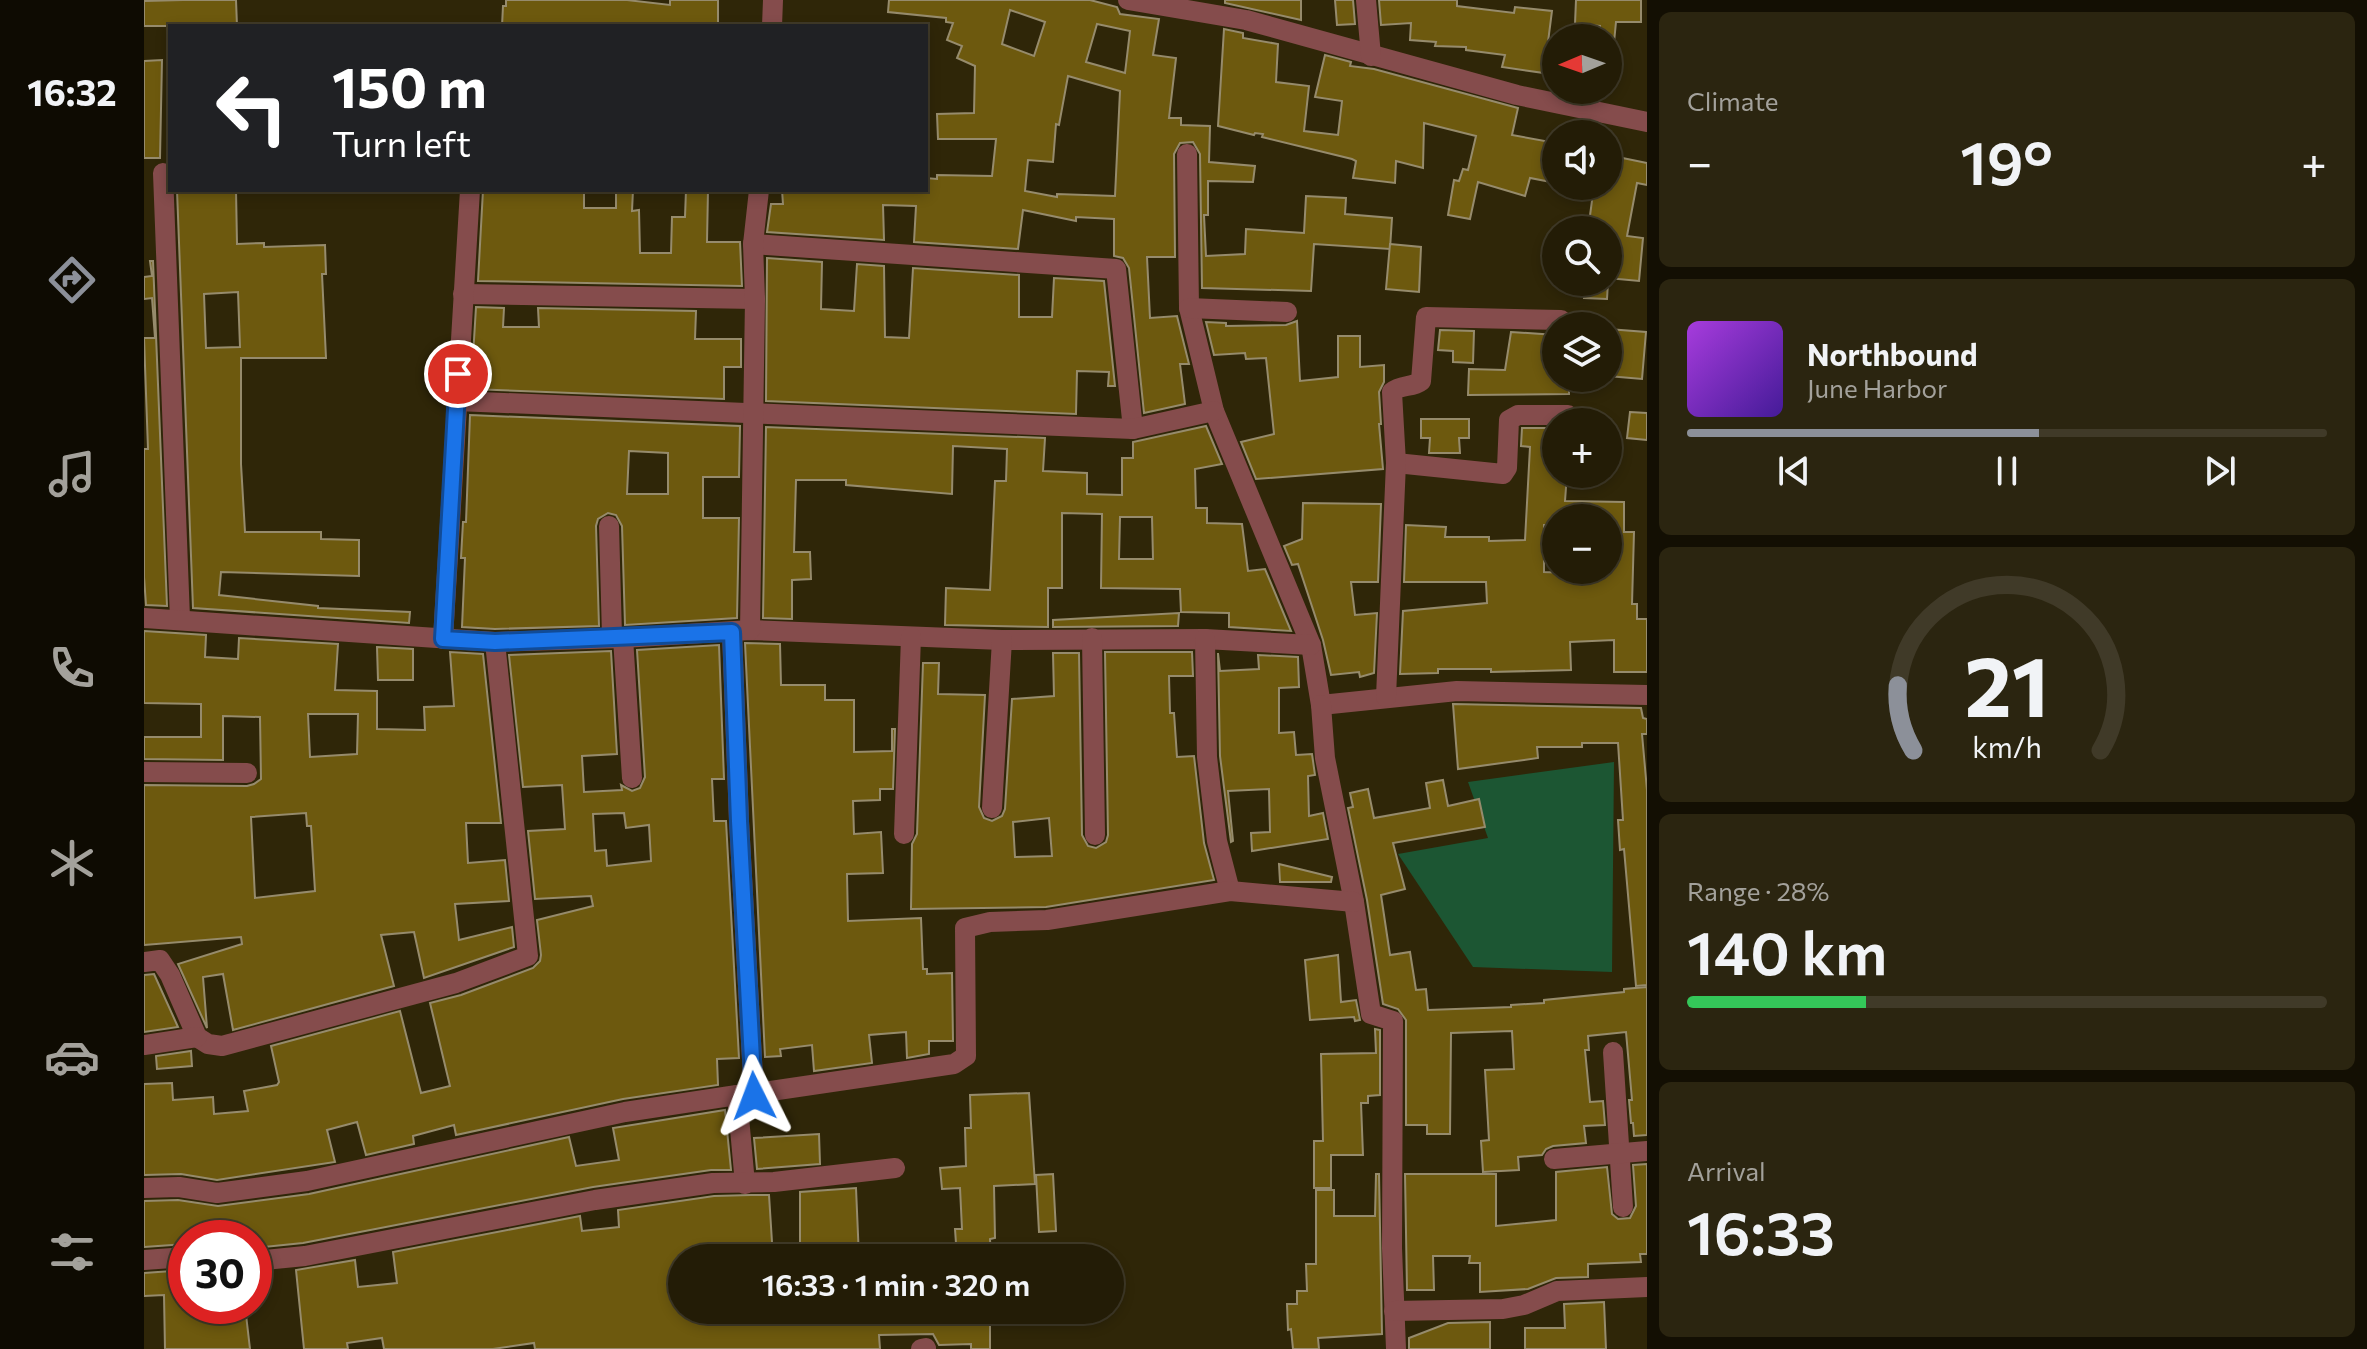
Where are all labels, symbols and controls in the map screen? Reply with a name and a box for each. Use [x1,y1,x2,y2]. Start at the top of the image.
north arrow [1542,24,1622,104]
map controls [1542,24,1622,584]
text: 150 m [332,51,487,120]
icon: left [200,56,304,160]
text: 16:32 [27,69,117,113]
text: Climate [1687,85,1779,116]
text: Turn left [332,120,471,164]
button: sound [1542,120,1622,200]
text: 19° [1960,124,2053,197]
text: − [1687,134,1712,188]
text: + [2301,134,2327,188]
button: search [1542,216,1622,296]
icon: directions [44,252,100,308]
button: layers [1542,312,1622,392]
text: Northbound [1807,335,1978,372]
pin [424,340,492,408]
icon: arrive [436,352,480,396]
text: June Harbor [1807,372,1947,403]
button: + [1542,408,1622,488]
icon: music [44,446,100,502]
icon: previous [1772,449,1816,493]
icon: pause [1985,449,2029,493]
icon: next [2198,449,2242,493]
button: − [1542,504,1622,584]
text: 21 [1965,631,2049,733]
icon: phone [44,640,100,696]
text: km/h [1972,729,2042,764]
icon: climate [44,835,100,891]
text: Range · 28% [1687,875,1830,906]
text: 140 km [1687,914,1887,987]
icon: car [44,1029,100,1085]
position arrow [712,1054,796,1138]
text: Arrival [1687,1155,1766,1186]
text: 16:33 [1687,1194,1835,1267]
speed limit sign: 30 [168,1220,272,1324]
icon: filters [44,1224,100,1280]
text: 16:33 · 1 min · 320 m [762,1265,1030,1302]

